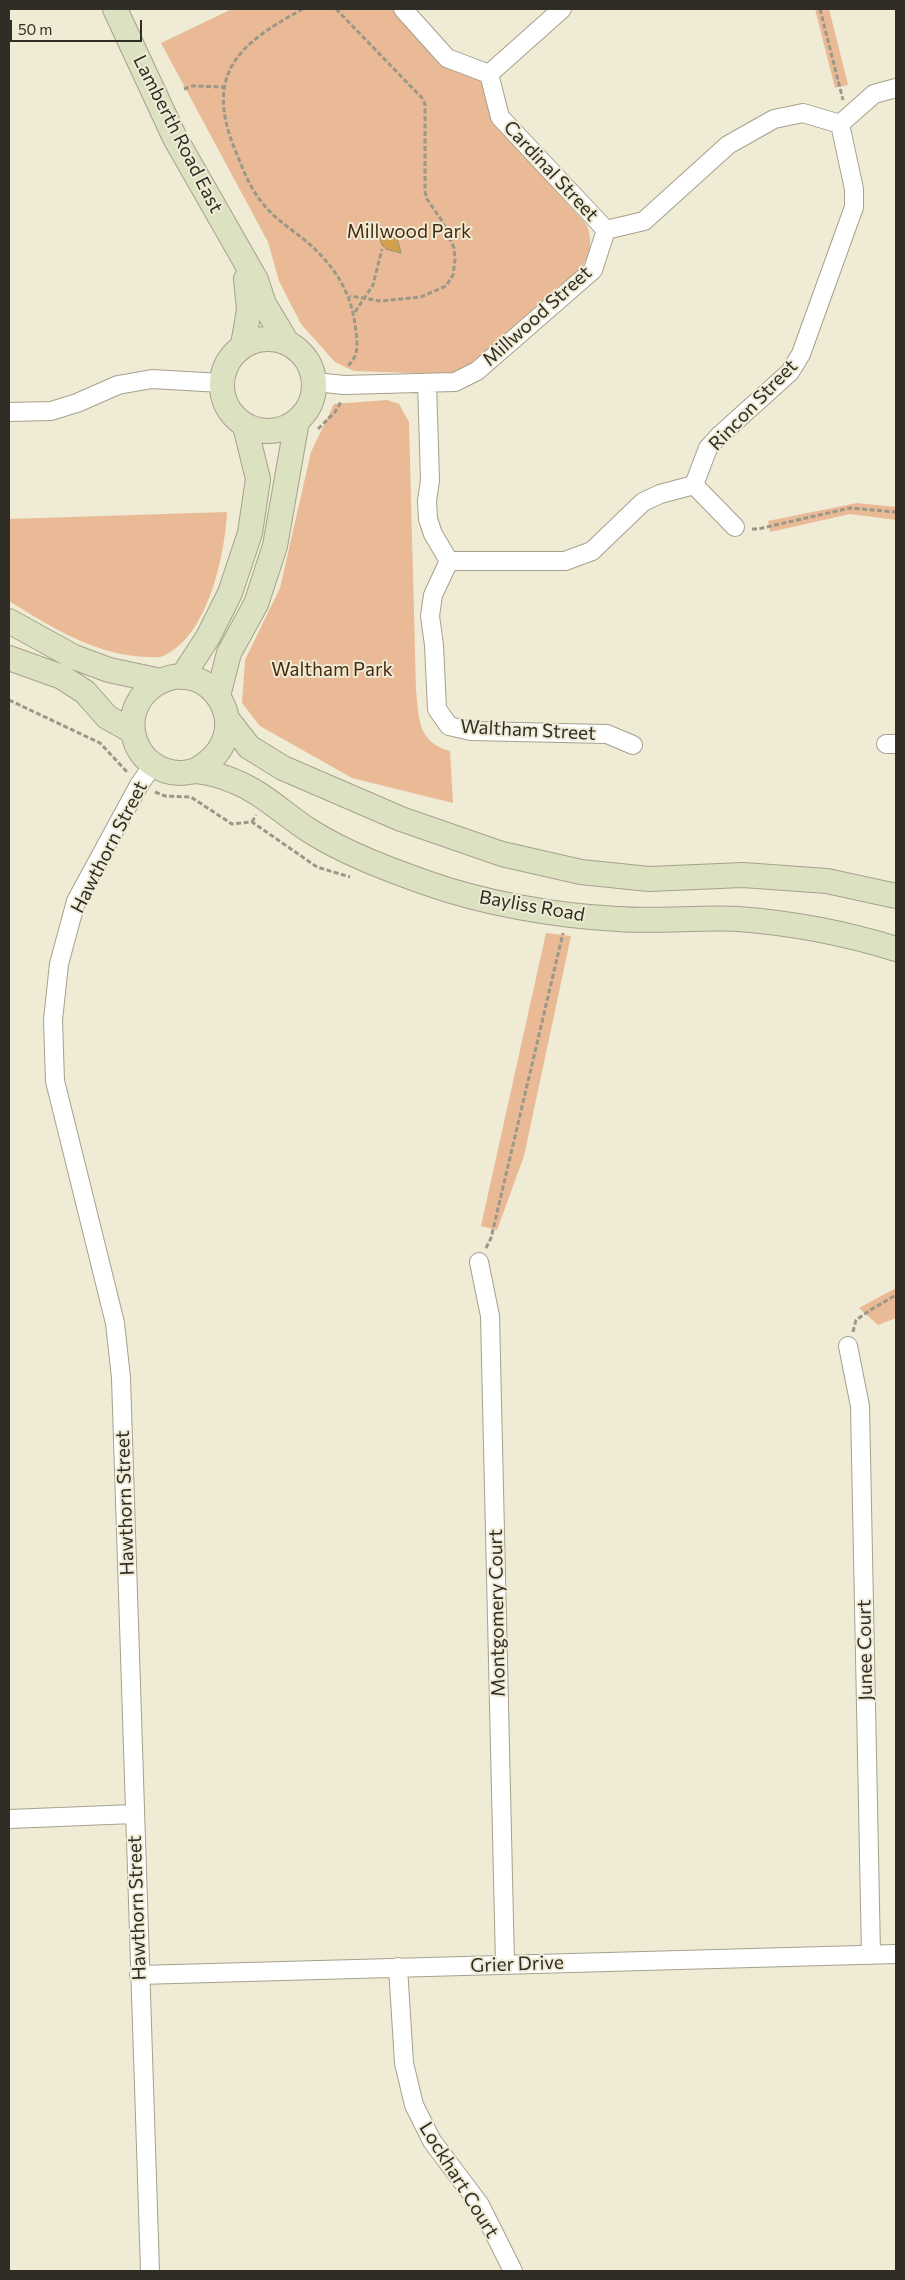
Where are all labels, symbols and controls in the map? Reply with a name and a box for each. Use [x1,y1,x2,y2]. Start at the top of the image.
scale bar [12,10,145,42]
text: 50 m [18,20,52,38]
street label: Lamberth Road East [128,51,228,217]
street label: Cardinal Street [499,116,603,226]
park label: Millwood Park [347,221,471,243]
street label: Millwood Street [478,261,596,371]
street label: Rincon Street [704,355,802,455]
park label: Waltham Park [271,659,393,681]
street label: Waltham Street [460,715,596,745]
street label: Hawthorn Street [66,777,152,917]
street label: Bayliss Road [477,886,587,926]
street label: Hawthorn Street [111,1430,139,1576]
street label: Montgomery Court [484,1529,510,1697]
street label: Junee Court [853,1599,877,1701]
street label: Hawthorn Street [123,1835,151,1981]
street label: Grier Drive [470,1951,564,1977]
street label: Lockhart Court [414,2118,504,2242]

